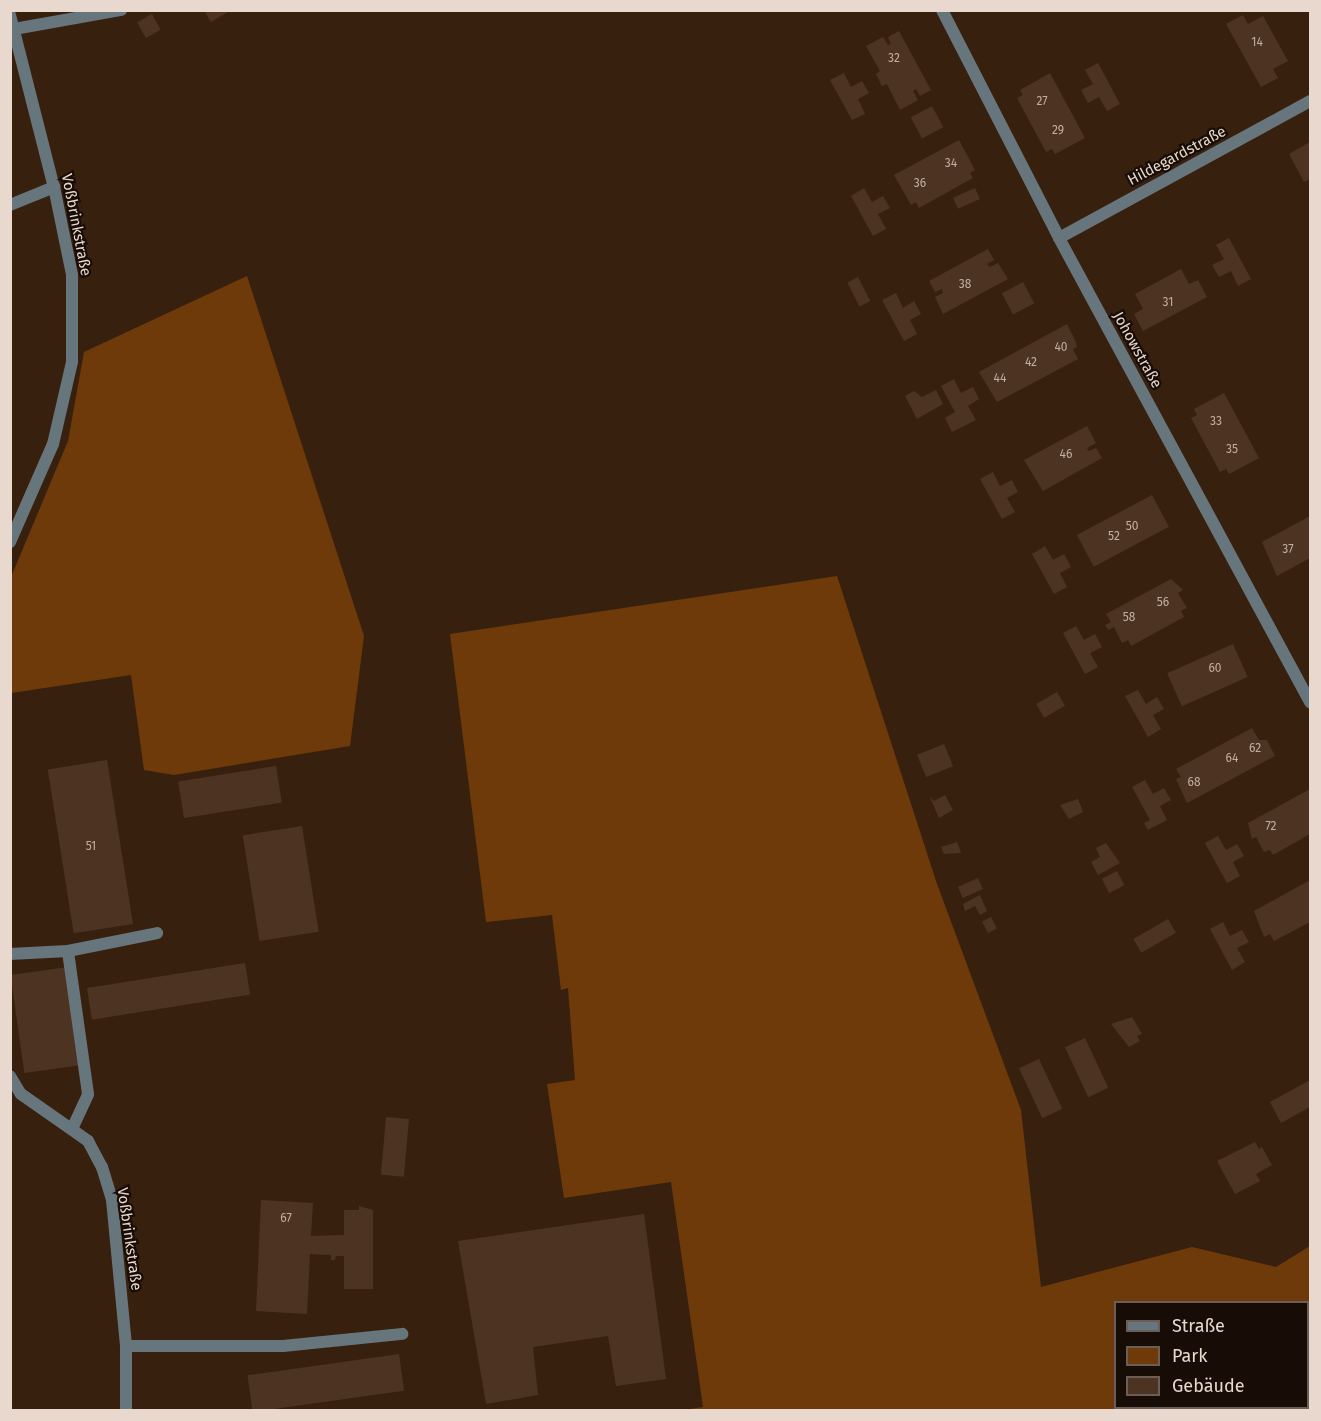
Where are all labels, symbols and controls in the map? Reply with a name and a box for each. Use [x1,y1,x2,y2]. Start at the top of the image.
house number: 14 [1251,36,1263,50]
house number: 32 [888,52,900,66]
house number: 27 [1036,95,1048,109]
street label: Hildegardstraße [1125,123,1229,189]
house number: 29 [1052,124,1064,138]
house number: 34 [945,157,957,171]
street label: Voßbrinkstraße [57,172,95,278]
house number: 36 [914,177,926,191]
house number: 38 [959,278,971,292]
house number: 31 [1163,296,1173,310]
street label: Johowstraße [1109,309,1165,391]
house number: 40 [1054,341,1068,355]
house number: 42 [1025,356,1037,370]
house number: 44 [994,372,1006,386]
house number: 33 [1210,415,1222,429]
house number: 35 [1226,443,1238,457]
house number: 46 [1060,448,1072,462]
house number: 50 [1126,520,1138,534]
house number: 52 [1108,530,1120,544]
house number: 37 [1282,543,1294,557]
house number: 56 [1157,596,1169,610]
house number: 58 [1123,611,1135,625]
house number: 60 [1208,662,1222,676]
house number: 62 [1249,742,1261,756]
house number: 64 [1226,752,1238,766]
house number: 68 [1187,776,1201,790]
house number: 72 [1265,820,1277,834]
house number: 51 [86,840,96,854]
street label: Voßbrinkstraße [113,1186,145,1292]
house number: 67 [280,1212,292,1226]
legend [1114,1301,1309,1409]
text: Straße [1172,1315,1225,1337]
text: Park [1172,1345,1207,1367]
text: Gebäude [1172,1375,1245,1397]

